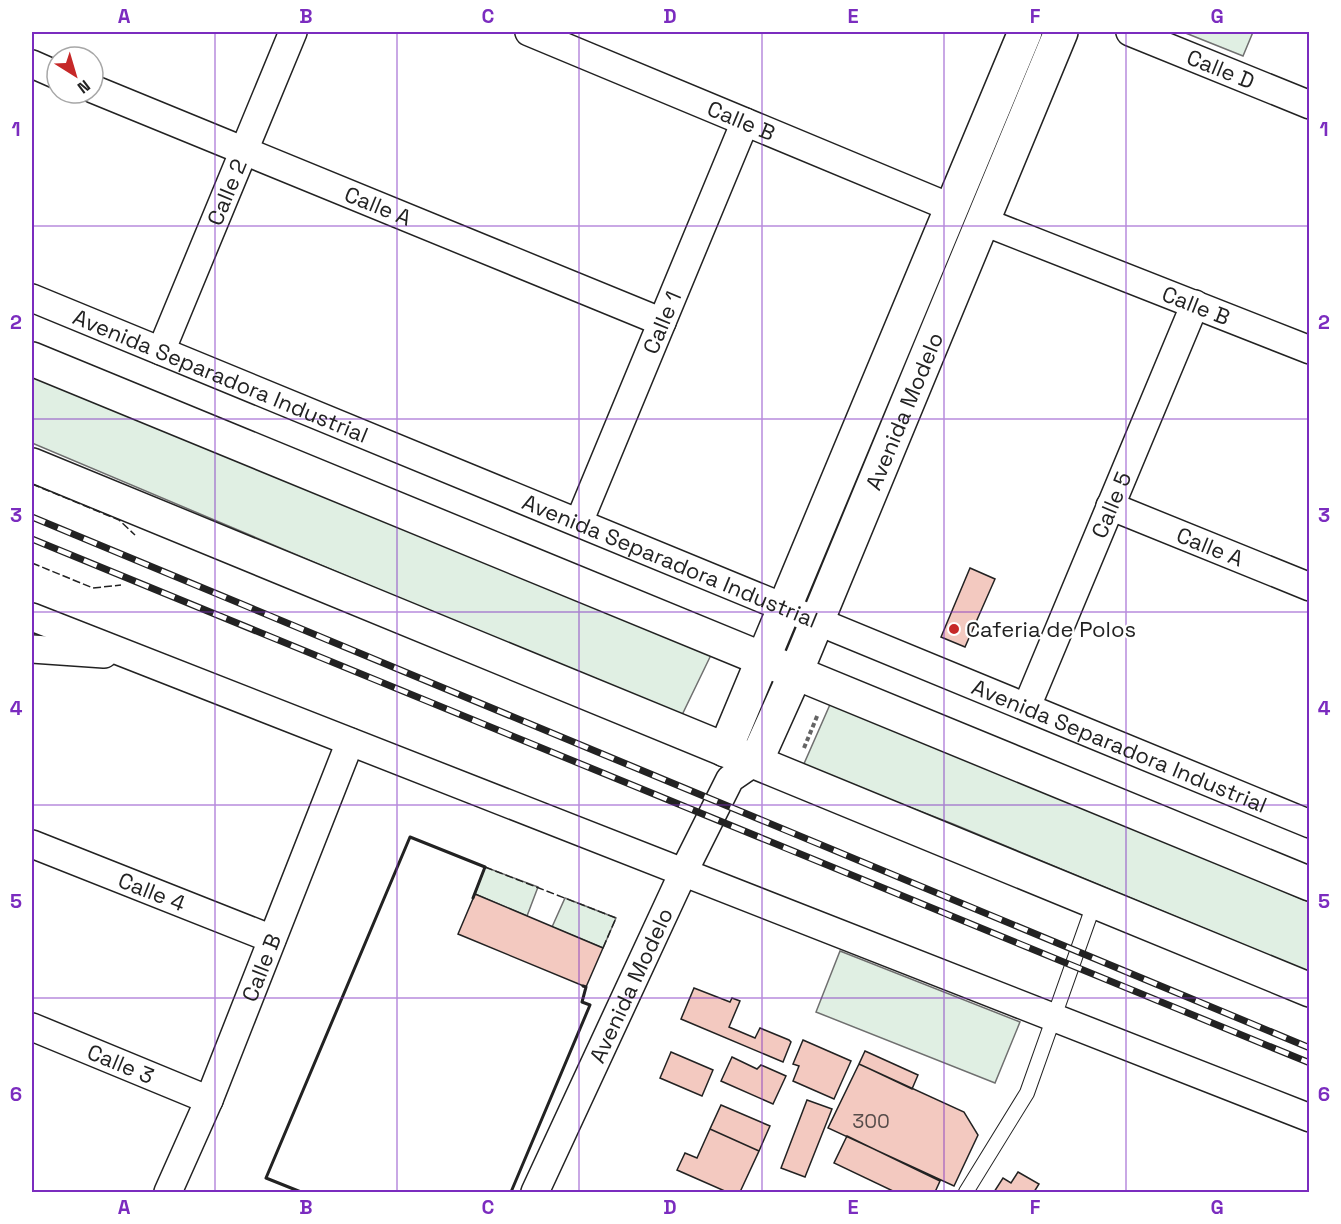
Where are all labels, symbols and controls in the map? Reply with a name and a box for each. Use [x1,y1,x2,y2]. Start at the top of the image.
text: A [118,3,131,29]
text: B [299,3,313,29]
text: C [482,3,495,29]
text: D [663,3,677,29]
text: E [847,3,859,29]
text: F [1030,3,1041,29]
text: G [1210,3,1224,29]
street label: Calle D [1183,43,1259,95]
north arrow [45,45,105,105]
text: N [73,75,94,98]
street label: Calle B [703,94,779,147]
text: 1 [11,116,21,142]
text: 1 [1319,116,1329,142]
street label: Calle 2 [201,155,253,230]
street label: Calle A [340,180,416,232]
street label: Calle B [1158,279,1234,331]
street label: Calle 1 [636,287,687,358]
street label: Avenida Separadora Industrial [69,302,372,449]
text: 2 [10,309,22,335]
text: 2 [1318,309,1330,335]
street label: Avenida Modelo [859,328,949,494]
street label: Calle 5 [1085,467,1137,542]
street label: Avenida Separadora Industrial [518,487,822,634]
text: 3 [10,502,22,528]
text: 3 [1318,502,1330,528]
street label: Calle A [1172,520,1248,573]
place label: Caferia de Polos [966,615,1136,643]
marker: Caferia de Polos [947,622,961,636]
street label: Avenida Separadora Industrial [968,672,1271,819]
text: 4 [10,695,23,721]
text: 4 [1318,695,1331,721]
street label: Calle 4 [114,866,190,917]
text: 5 [10,888,22,914]
text: 5 [1318,888,1330,914]
street label: Avenida Modelo [583,903,679,1067]
street label: Calle B [235,930,287,1006]
street label: Calle 3 [83,1037,158,1090]
text: 6 [10,1081,22,1107]
text: 6 [1318,1081,1330,1107]
house number: 300 [852,1108,890,1134]
text: A [118,1194,131,1220]
text: B [299,1194,313,1220]
text: C [482,1194,495,1220]
text: D [663,1194,677,1220]
text: E [847,1194,859,1220]
text: F [1030,1194,1041,1220]
text: G [1210,1194,1224,1220]

